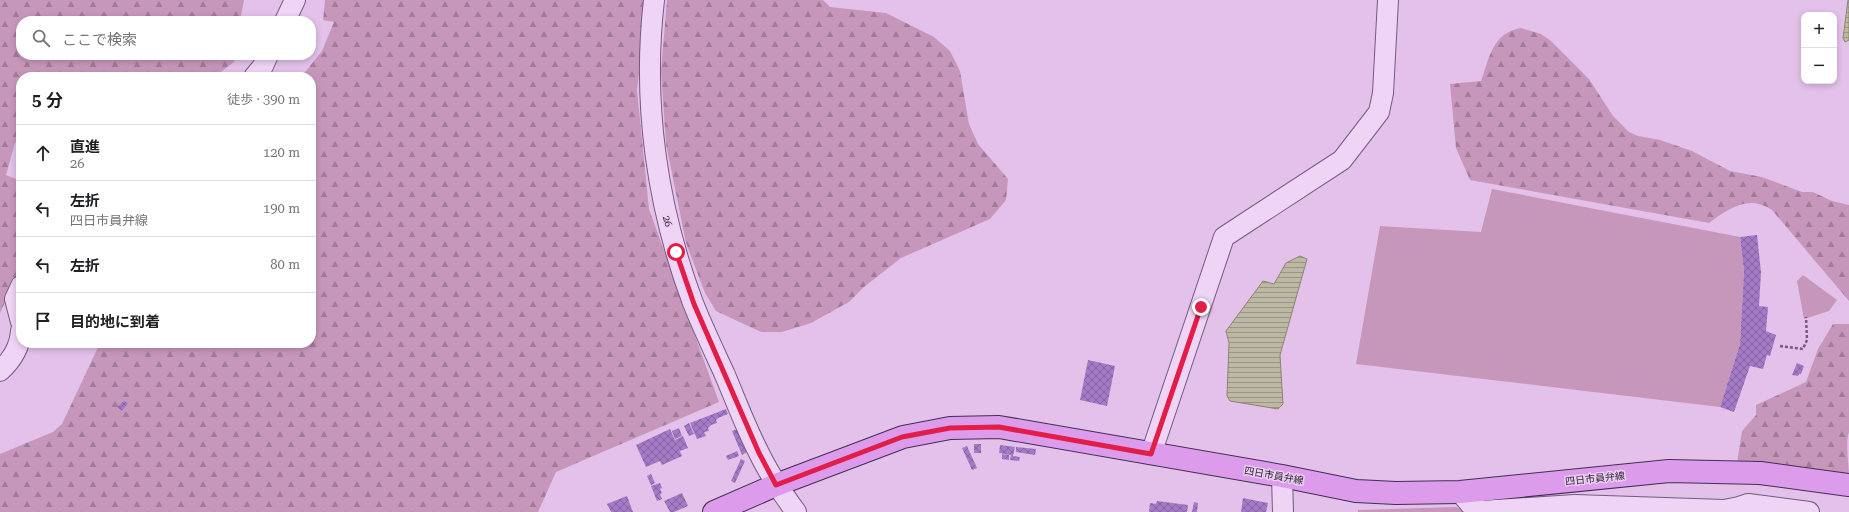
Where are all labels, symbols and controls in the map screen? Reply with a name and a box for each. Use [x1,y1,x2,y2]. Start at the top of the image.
map controls [1801,12,1837,84]
button: + [1801,12,1837,48]
search box [16,16,316,60]
icon: search [30,27,52,49]
text: ここで検索 [62,31,137,49]
button: − [1801,48,1837,84]
text: 5 分 [32,90,63,110]
text: 徒歩 · 390 m [227,92,300,107]
text: 直進 [70,138,100,156]
icon: ahead [32,142,54,164]
text: 120 m [263,145,300,160]
text: 26 [70,156,85,171]
text: 左折 [70,192,100,210]
icon: left [32,198,54,220]
text: 190 m [263,201,300,216]
text: 四日市員弁線 [70,213,148,228]
street label: 26 [661,214,674,228]
route start [667,243,685,261]
icon: left [32,254,54,276]
text: 左折 [70,257,100,275]
text: 80 m [270,257,300,272]
route end [1192,298,1210,316]
icon: arrive [32,310,54,332]
text: 目的地に到着 [70,313,160,331]
street label: 四日市員弁線 [1243,465,1304,486]
street label: 四日市員弁線 [1565,470,1625,487]

